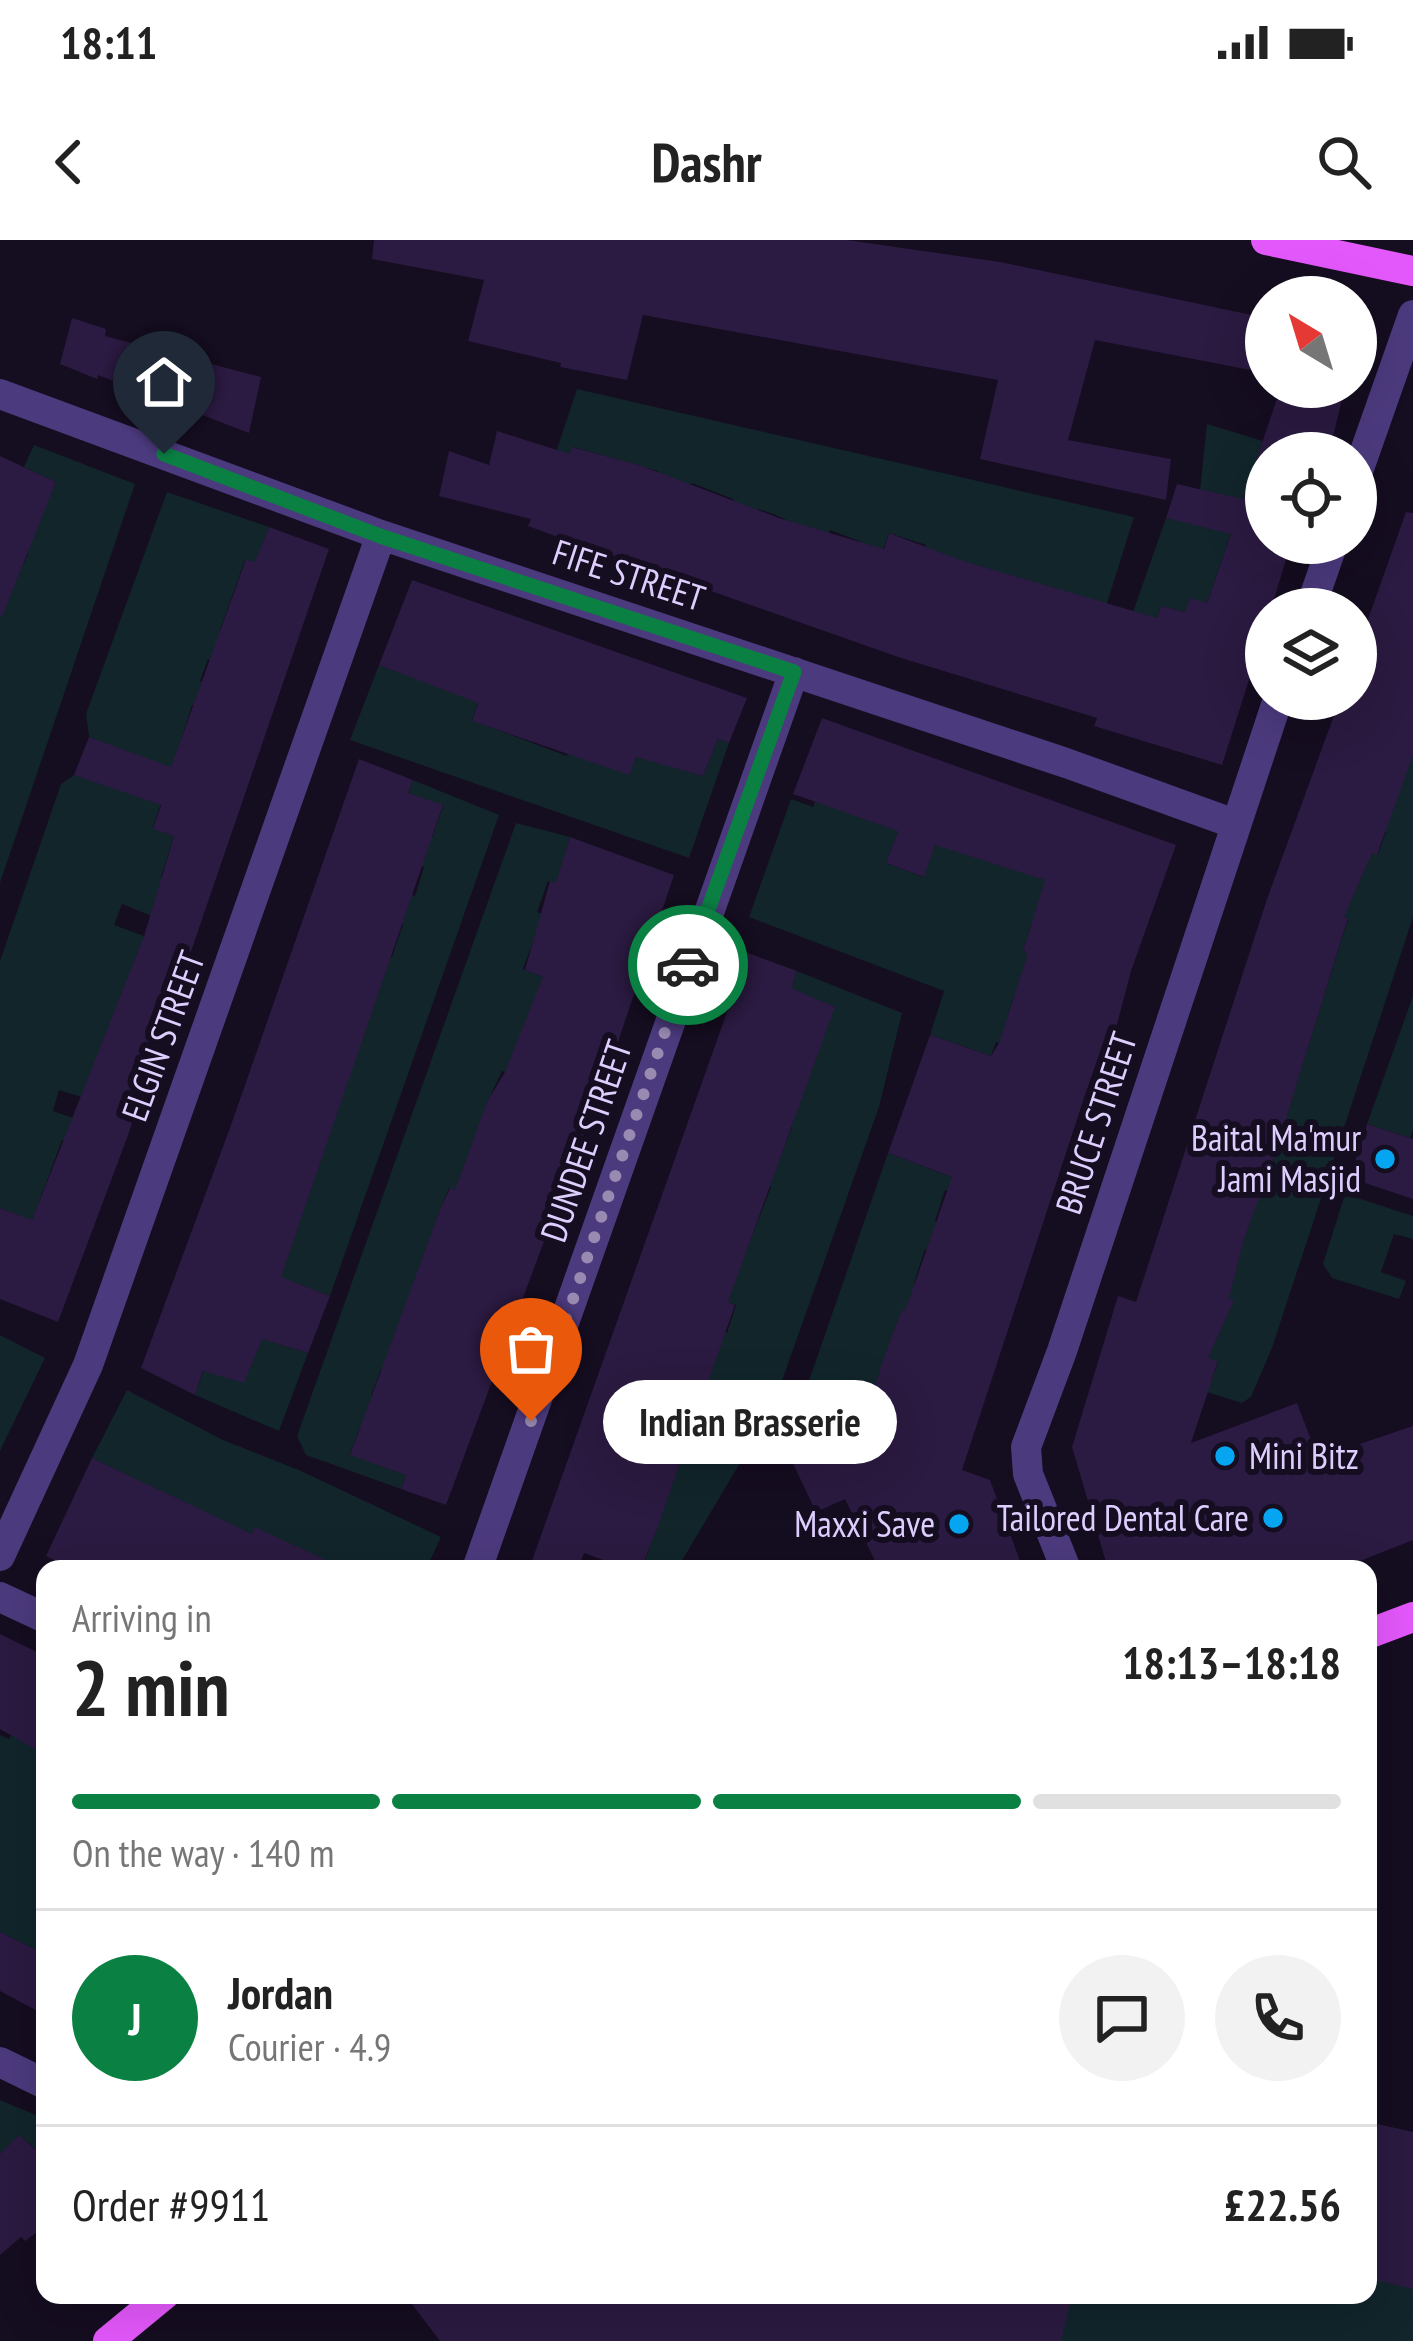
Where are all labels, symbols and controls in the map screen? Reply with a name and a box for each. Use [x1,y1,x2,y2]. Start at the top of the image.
text: 18:11 [60,13,157,71]
text: Dashr [651,127,762,197]
icon: back [36,129,102,195]
icon: search [1311,129,1377,195]
north arrow [1245,276,1377,408]
map controls [1245,276,1377,720]
pin [113,331,215,454]
icon: home [131,349,197,415]
button: locate [1245,432,1377,564]
street label: FIFE STREET [547,528,711,621]
button: layers [1245,588,1377,720]
courier [628,905,748,1025]
icon: car [655,932,721,998]
street label: ELGIN STREET [110,945,215,1127]
street label: BRUCE STREET [1044,1026,1147,1220]
street label: DUNDEE STREET [529,1034,642,1248]
place label: Baital Ma'mur Jami Masjid [1191,1114,1361,1202]
marker: Baital Ma'mur Jami Masjid [1372,1146,1398,1172]
pin [480,1298,582,1421]
icon: bag [498,1316,564,1382]
callout: Indian Brasserie [603,1379,897,1463]
text: Indian Brasserie [639,1396,861,1447]
place label: Mini Bitz [1249,1432,1359,1479]
marker: Mini Bitz [1212,1443,1238,1469]
place label: Tailored Dental Care [997,1494,1249,1541]
place label: Maxxi Save [794,1500,935,1547]
marker: Tailored Dental Care [1260,1505,1286,1531]
marker: Maxxi Save [946,1511,972,1537]
text: Arriving in [72,1592,212,1643]
text: 18:13–18:18 [1122,1633,1341,1691]
text: 2 min [72,1637,230,1738]
text: On the way · 140 m [72,1827,334,1878]
button: chat [1059,1955,1185,2081]
button: phone [1215,1955,1341,2081]
text: Jordan [228,1963,333,2021]
text: J [128,1989,142,2047]
text: Courier · 4.9 [228,2021,391,2072]
text: Order #9911 [72,2175,270,2233]
text: £22.56 [1224,2175,1341,2233]

